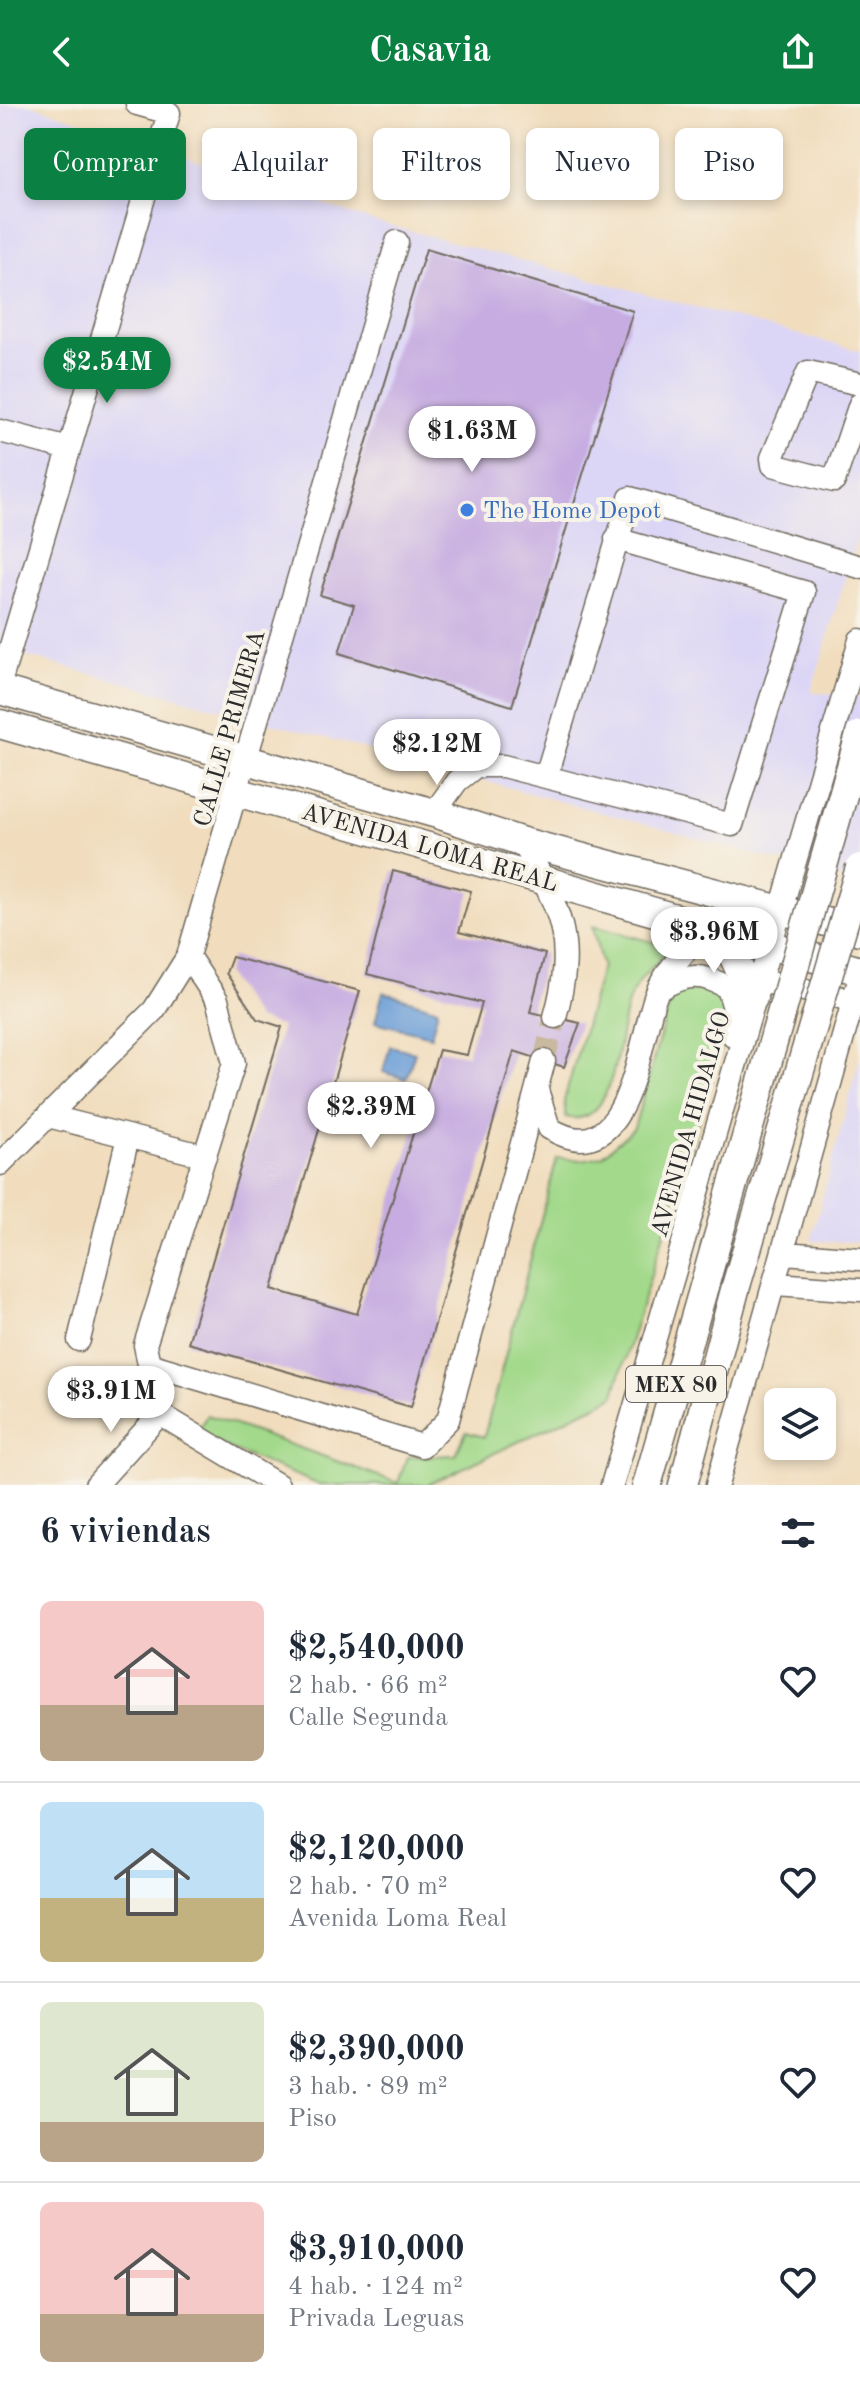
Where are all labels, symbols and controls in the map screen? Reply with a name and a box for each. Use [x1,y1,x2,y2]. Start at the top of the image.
icon: back [40,30,84,74]
icon: share [776,30,820,74]
text: Casavia [369,34,491,70]
chip: Comprar [24,128,186,200]
chip: Alquilar [202,128,357,200]
chip: Filtros [373,128,510,200]
chip: Nuevo [526,128,659,200]
chip: Piso [675,128,783,200]
pin: $2.54M [42,337,172,405]
text: $2.54M [62,350,152,376]
pin: $1.63M [407,406,537,474]
text: $1.63M [427,419,517,445]
place label: The Home Depot [483,500,661,524]
marker: The Home Depot [458,501,476,519]
street label: CALLE PRIMERA [191,627,271,830]
pin: $2.12M [372,719,502,787]
text: $2.12M [392,732,482,758]
street label: AVENIDA LOMA REAL [298,801,561,897]
pin: $3.96M [649,907,779,975]
text: $3.96M [669,920,759,946]
street label: AVENIDA HIDALGO [648,1009,736,1240]
pin: $2.39M [306,1082,436,1150]
text: $2.39M [326,1095,416,1121]
pin: $3.91M [46,1366,176,1434]
road number: MEX 80 [626,1366,726,1402]
text: $3.91M [66,1379,156,1405]
map controls [764,1388,836,1460]
button: layers [764,1388,836,1460]
icon: filters [776,1511,820,1555]
text: 6 viviendas [40,1516,211,1550]
text: $2,540,000 [288,1632,465,1666]
icon: home [104,1633,200,1729]
icon: heart [776,1659,820,1703]
text: 2 hab. · 66 m² [288,1673,448,1699]
text: Calle Segunda [288,1705,448,1731]
text: $2,120,000 [288,1833,465,1867]
icon: home [104,1834,200,1930]
icon: heart [776,1860,820,1904]
text: 2 hab. · 70 m² [288,1874,448,1900]
text: Avenida Loma Real [288,1906,507,1932]
text: $2,390,000 [288,2033,465,2067]
icon: home [104,2034,200,2130]
icon: heart [776,2060,820,2104]
text: 3 hab. · 89 m² [288,2074,448,2100]
text: Piso [288,2106,337,2132]
text: $3,910,000 [288,2233,465,2267]
icon: home [104,2234,200,2330]
icon: heart [776,2260,820,2304]
text: 4 hab. · 124 m² [288,2274,463,2300]
text: Privada Leguas [288,2306,464,2332]

